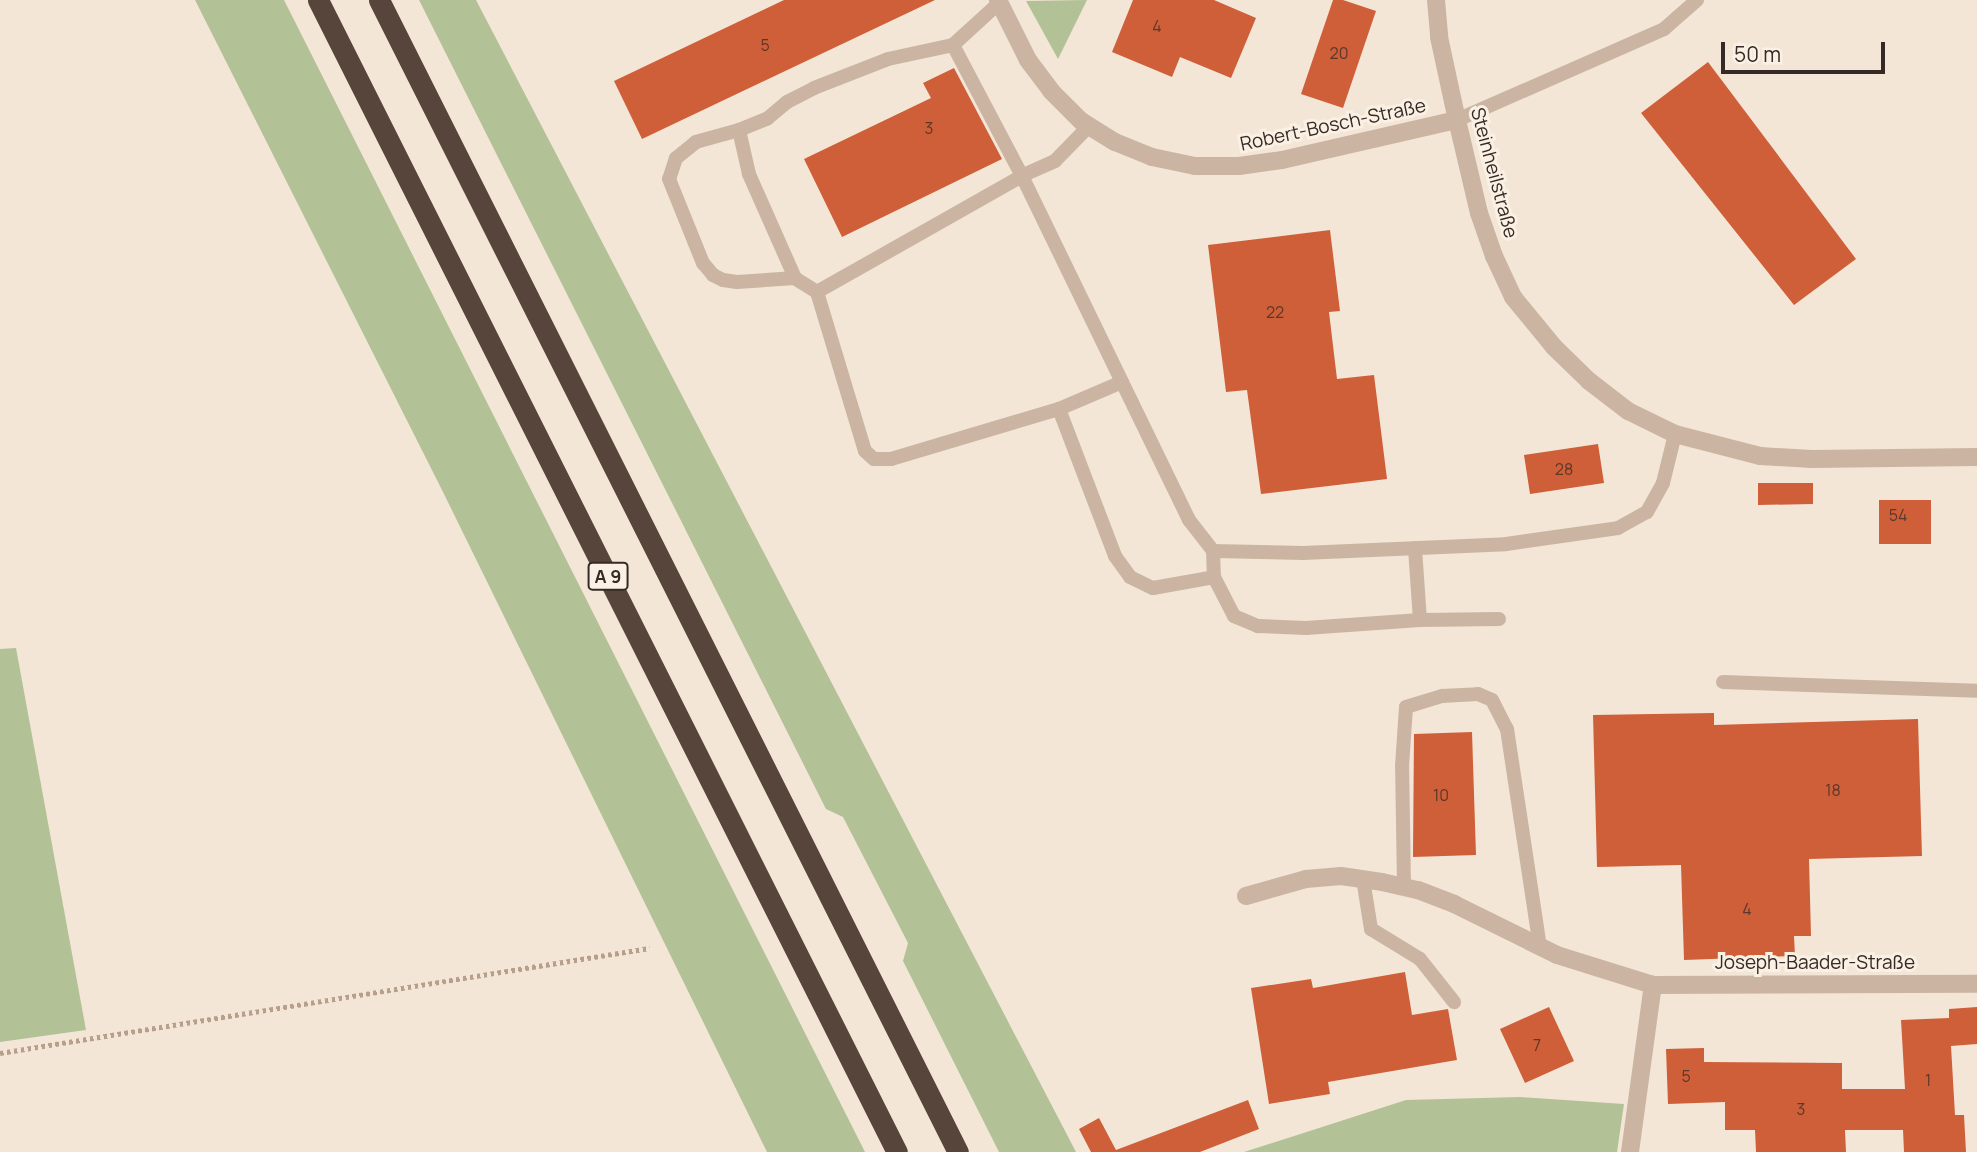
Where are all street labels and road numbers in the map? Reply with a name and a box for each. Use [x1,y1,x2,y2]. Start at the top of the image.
street label: Robert-Bosch-Straße [1238,94,1428,156]
street label: Steinheilstraße [1466,105,1522,241]
road number: A 9 [587,562,629,590]
street label: Joseph-Baader-Straße [1715,952,1915,974]

